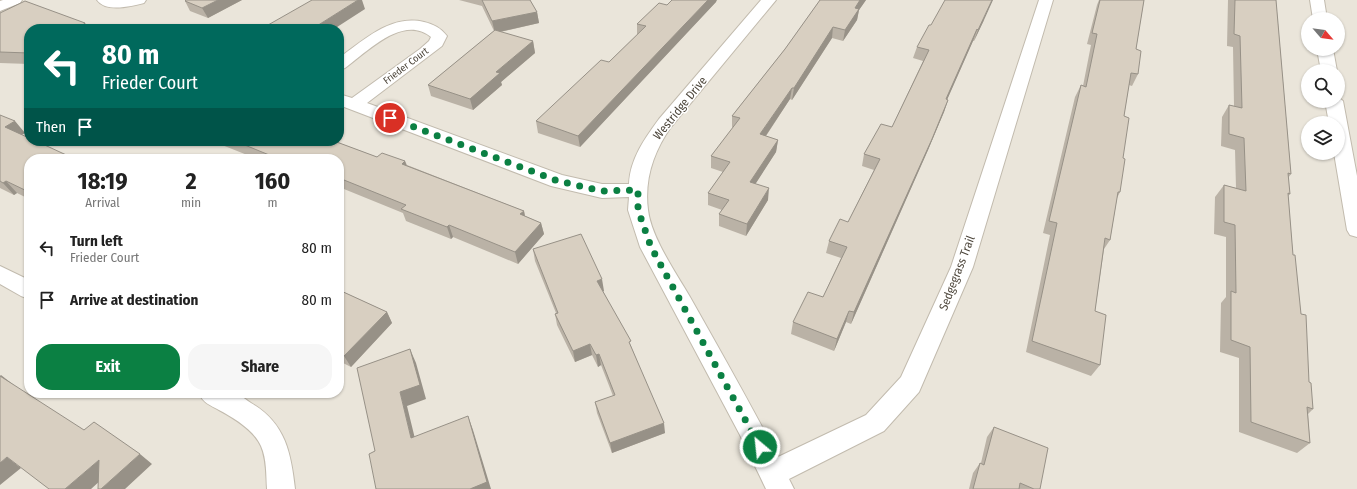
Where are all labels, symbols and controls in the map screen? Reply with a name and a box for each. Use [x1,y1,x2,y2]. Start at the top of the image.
north arrow [1301,12,1345,56]
map controls [1301,12,1345,160]
text: 80 m [102,38,159,71]
icon: left [36,40,88,92]
street label: Frieder Court [381,45,431,87]
button: search [1301,64,1345,108]
text: Frieder Court [102,72,198,94]
street label: Westridge Drive [650,74,710,142]
pin [373,101,407,135]
icon: arrive [379,107,401,129]
icon: arrive [74,116,96,138]
button: layers [1301,116,1345,160]
text: Then [36,118,66,136]
text: 18:19 [77,167,128,195]
text: 2 [186,167,197,195]
text: 160 [255,167,290,195]
text: Arrival [85,195,120,210]
text: min [181,195,201,210]
text: m [268,195,278,210]
text: Turn left [70,232,123,250]
street label: Sedgegrass Trail [936,234,978,312]
icon: left [36,237,58,259]
text: 80 m [302,239,332,257]
text: Frieder Court [70,250,139,265]
icon: arrive [36,289,58,311]
text: Arrive at destination [70,291,198,309]
text: 80 m [302,291,332,309]
button: Exit [36,344,180,390]
button: Share [188,344,332,390]
position arrow [739,426,781,468]

